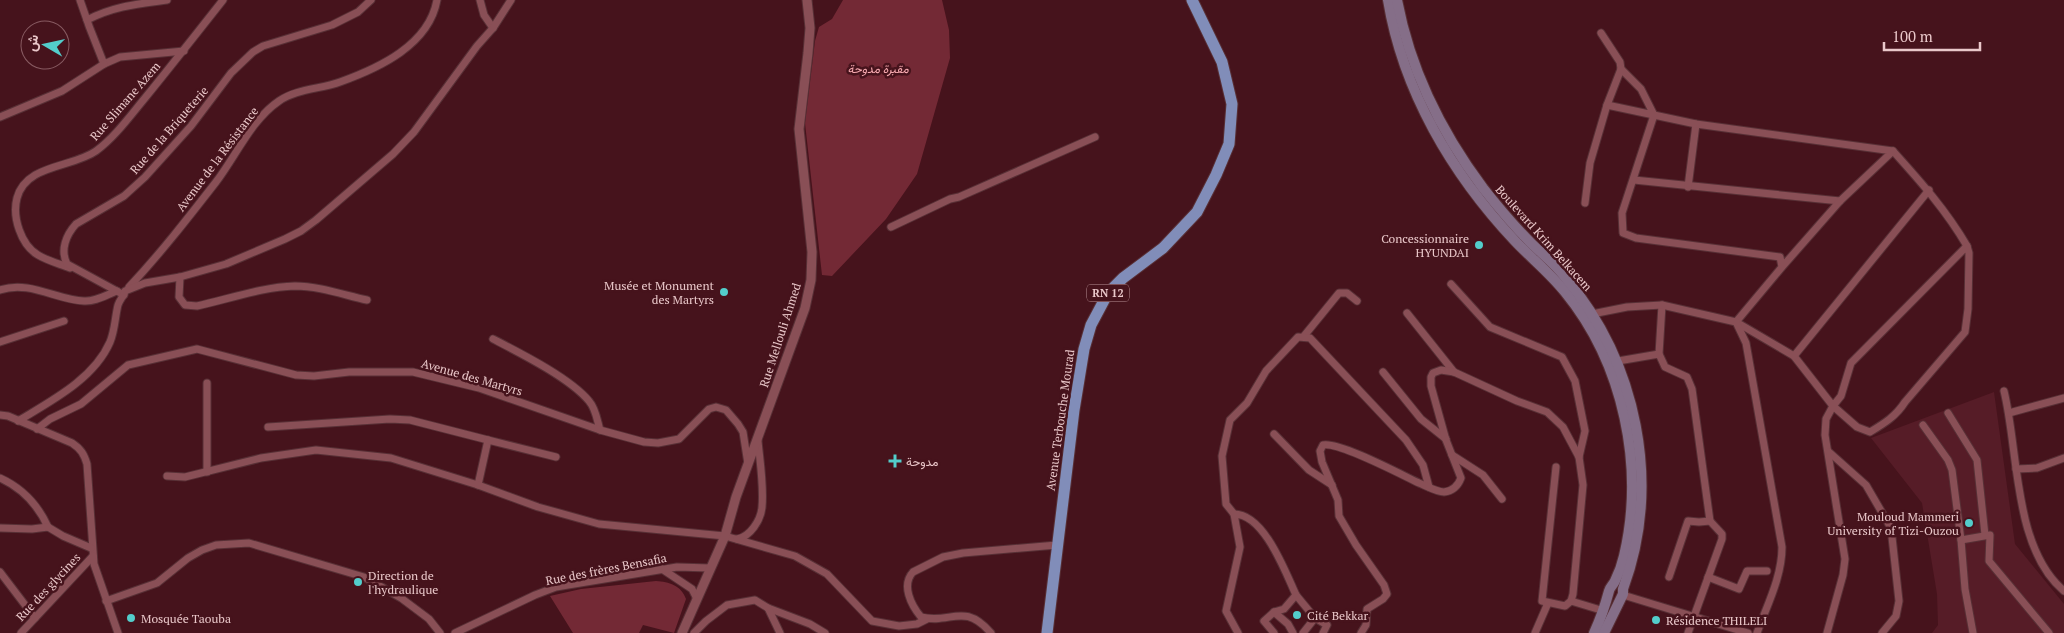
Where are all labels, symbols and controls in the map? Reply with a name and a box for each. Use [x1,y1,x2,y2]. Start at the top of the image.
north arrow [20,20,70,70]
scale bar [1884,20,1980,52]
text: 100 m [1892,26,1933,46]
text: ش [21,33,42,53]
street label: Rue Slimane Azem [87,58,164,144]
park label: مقبرة مدوحة [847,61,909,77]
street label: Rue de la Briqueterie [127,83,211,177]
street label: Avenue de la Résistance [173,104,261,214]
street label: Boulevard Krim Belkacem [1493,182,1596,294]
place label: Concessionnaire HYUNDAI [1381,231,1469,260]
marker: Concessionnaire HYUNDAI [1473,239,1485,251]
place label: Musée et Monument des Martyrs [604,278,715,307]
street label: Rue Mellouli Ahmed [756,281,804,389]
road number: RN 12 [1087,284,1129,302]
marker: Musée et Monument des Martyrs [718,286,730,298]
street label: Avenue Terbouche Mourad [1043,348,1077,492]
street label: Avenue des Martyrs [420,355,524,399]
marker: مدوحة [888,454,902,468]
place label: مدوحة [906,454,938,470]
place label: Mouloud Mammeri University of Tizi-Ouzou [1827,509,1959,538]
marker: Mouloud Mammeri University of Tizi-Ouzou [1963,517,1975,529]
street label: Rue des glycines [13,550,83,624]
street label: Rue des frères Bensafia [544,550,668,588]
place label: Direction de l'hydraulique [368,568,438,597]
marker: Direction de l'hydraulique [352,576,364,588]
place label: Cité Bekkar [1307,608,1369,623]
marker: Cité Bekkar [1291,609,1303,621]
place label: Mosquée Taouba [141,611,231,626]
marker: Mosquée Taouba [125,612,137,624]
place label: Résidence THILELI [1666,613,1767,628]
marker: Résidence THILELI [1650,614,1662,626]

